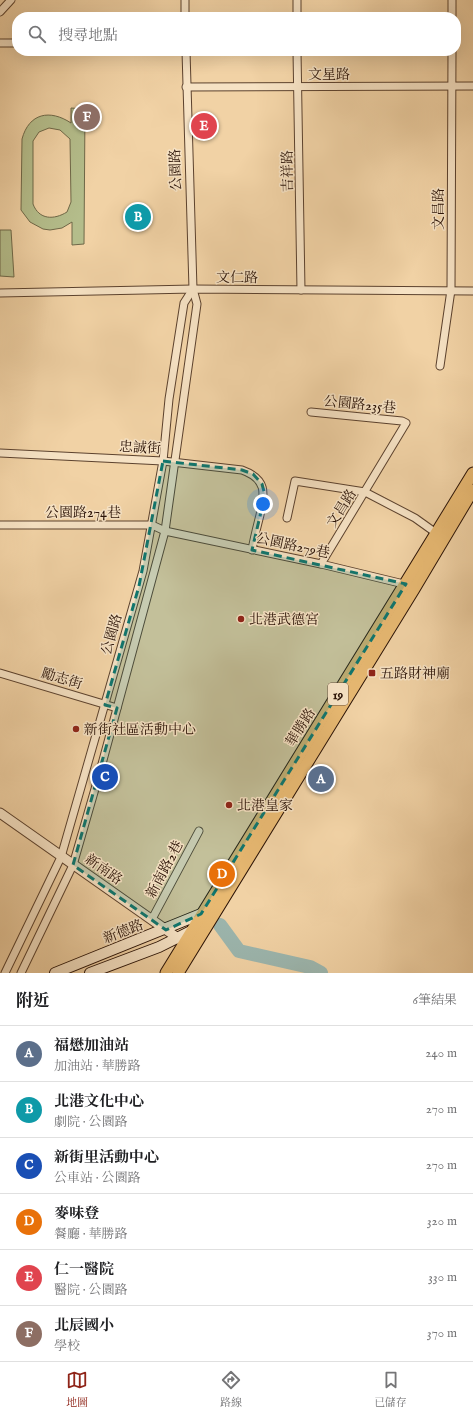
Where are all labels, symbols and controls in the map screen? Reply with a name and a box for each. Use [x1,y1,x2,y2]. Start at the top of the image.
search box [12,12,461,56]
icon: search [26,23,48,45]
text: 搜尋地點 [58,26,118,45]
street label: 文星路 [308,66,350,84]
pin: F [74,102,100,132]
pin: E [191,111,217,141]
street label: 公園路 [166,149,186,191]
street label: 吉祥路 [279,150,297,192]
street label: 文昌路 [430,188,448,230]
pin: B [125,202,151,232]
street label: 文仁路 [216,269,258,287]
street label: 公園路235巷 [323,392,397,418]
street label: 忠誠街 [119,438,161,458]
street label: 文昌路 [323,486,361,531]
your location [253,494,273,514]
street label: 公園路274巷 [45,504,121,522]
street label: 公園路279巷 [254,529,331,563]
place label: 北港武德宮 [249,611,319,629]
street label: 公園路 [98,612,126,657]
marker: 北港武德宮 [236,614,246,624]
street label: 勵志街 [39,664,84,694]
place label: 五路財神廟 [380,665,450,683]
marker: 五路財神廟 [367,668,377,678]
road number: 19 [328,683,348,705]
street label: 華勝路 [282,705,320,750]
place label: 新街社區活動中心 [84,721,196,739]
marker: 新街社區活動中心 [71,724,81,734]
pin: C [92,762,118,792]
pin: A [308,764,334,794]
place label: 北港皇家 [237,797,293,815]
marker: 北港皇家 [224,800,234,810]
street label: 新南路2巷 [142,838,188,901]
street label: 新南路 [81,850,126,889]
pin: D [209,859,235,889]
street label: 新德路 [101,916,146,948]
text: 附近 [16,991,50,1012]
text: 6筆結果 [413,992,457,1009]
text: 福懋加油站 [54,1036,129,1055]
text: A [25,1045,33,1062]
text: 240 m [425,1045,457,1062]
text: 加油站 · 華勝路 [54,1058,141,1075]
text: 北港文化中心 [54,1092,144,1111]
text: B [25,1101,33,1118]
text: 270 m [426,1101,457,1118]
text: 劇院 · 公園路 [54,1114,128,1131]
text: 新街里活動中心 [54,1148,159,1167]
text: C [24,1157,34,1174]
text: 270 m [426,1157,457,1174]
text: 公車站 · 公園路 [54,1170,141,1187]
text: 麥味登 [54,1204,99,1223]
text: D [24,1213,34,1230]
text: 320 m [427,1213,457,1230]
text: 餐廳 · 華勝路 [54,1226,128,1243]
text: 仁一醫院 [54,1260,114,1279]
text: E [24,1269,34,1286]
text: 330 m [428,1269,457,1286]
text: 醫院 · 公園路 [54,1282,128,1299]
text: 北辰國小 [54,1316,114,1335]
text: F [25,1325,33,1342]
text: 370 m [427,1325,457,1342]
text: 學校 [54,1338,80,1355]
tab: 地圖 [66,1369,88,1410]
tab: 路線 [220,1369,242,1410]
tab: 已儲存 [374,1369,407,1410]

